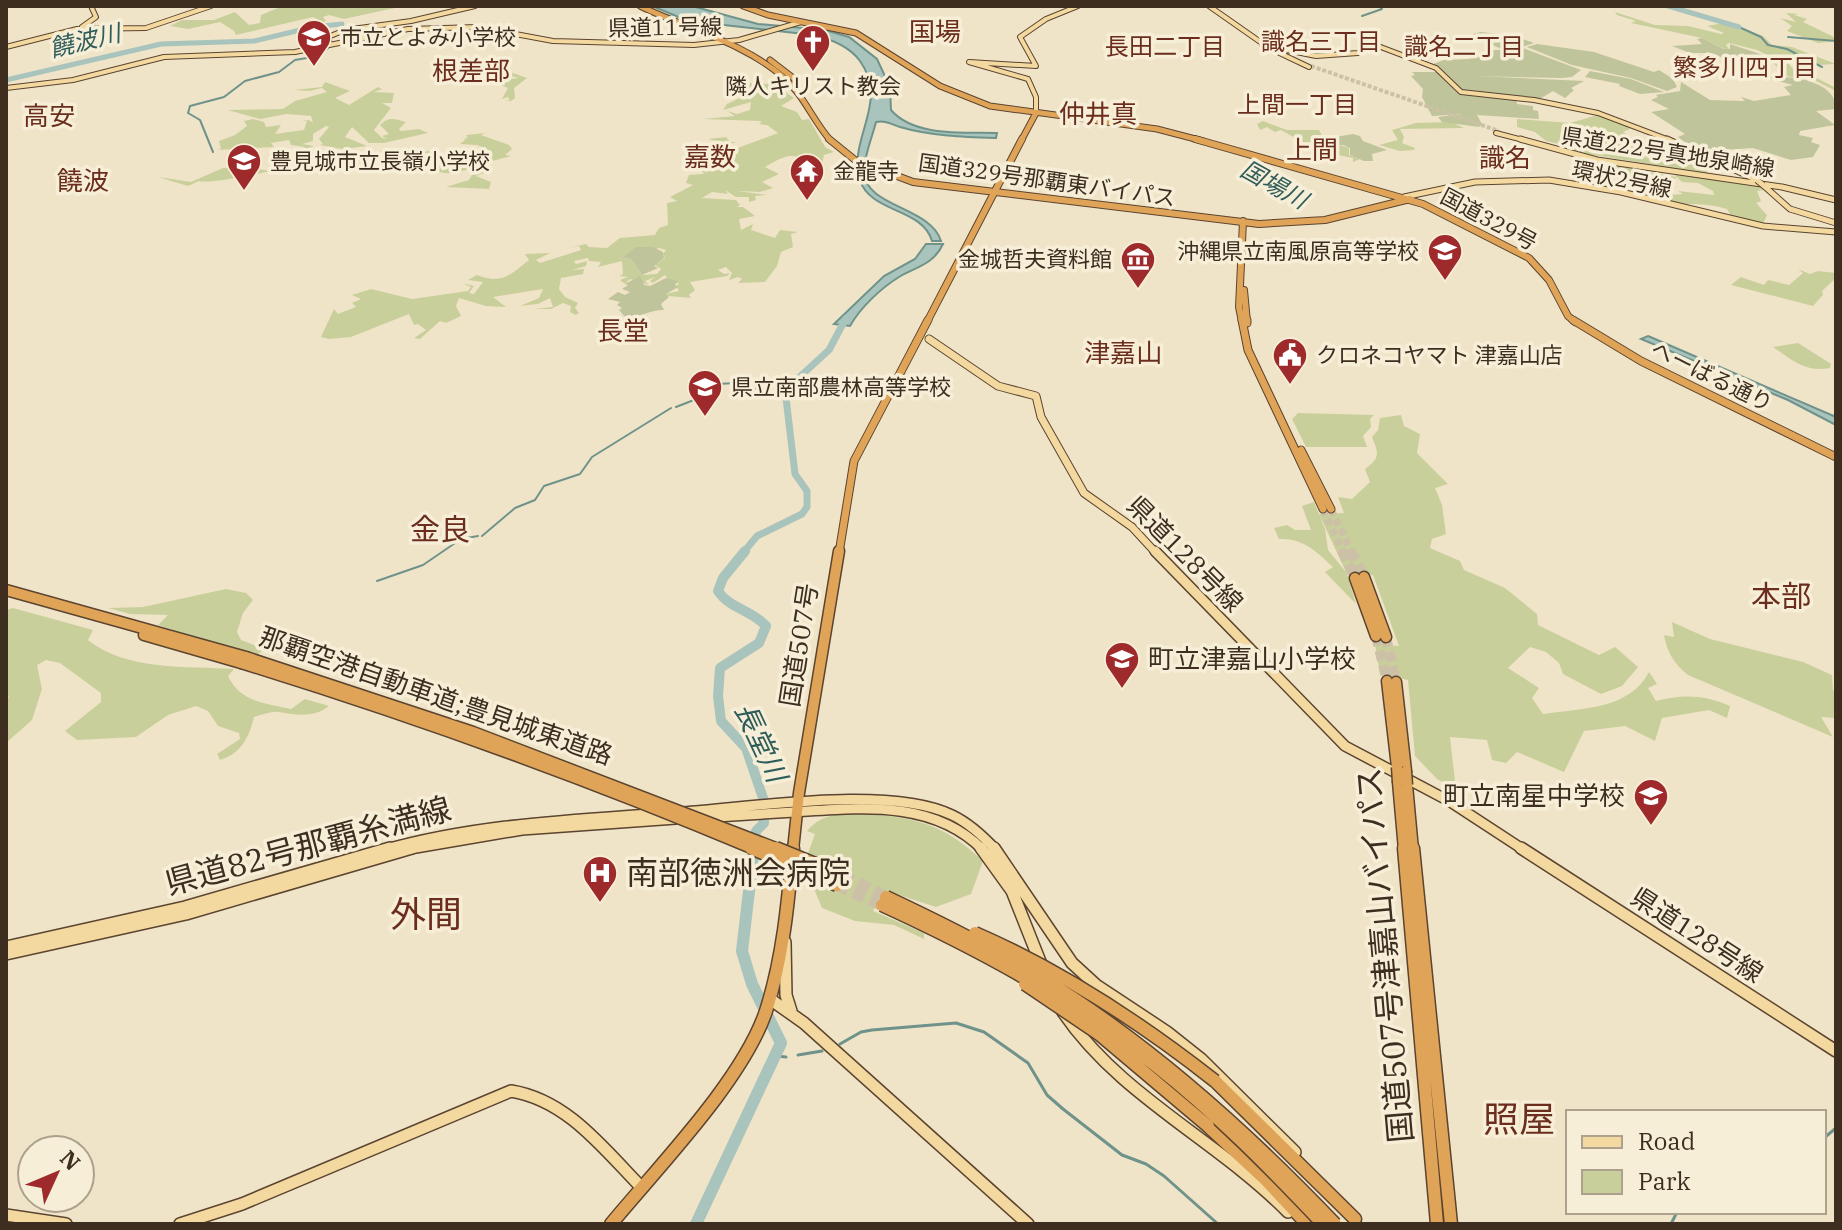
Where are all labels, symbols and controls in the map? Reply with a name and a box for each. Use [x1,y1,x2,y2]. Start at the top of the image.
street label: 県道11号線 [608,11,722,42]
district label: 国場 [909,14,961,48]
water label: 饒波川 [46,16,126,64]
school or university icon: 市立とよみ小学校 [295,18,333,68]
place label: 市立とよみ小学校 [340,22,516,51]
church icon: 隣人キリスト教会 [794,23,832,73]
district label: 識名三丁目 [1261,25,1381,57]
district label: 長田二丁目 [1105,30,1225,62]
district label: 識名二丁目 [1404,30,1524,62]
district label: 繁多川四丁目 [1673,51,1817,83]
district label: 根差部 [432,53,510,87]
place label: 隣人キリスト教会 [725,71,901,100]
district label: 上間一丁目 [1237,88,1357,120]
district label: 仲井真 [1059,96,1137,130]
district label: 高安 [23,98,75,132]
street label: 県道222号真地泉崎線 [1559,120,1777,183]
district label: 上間 [1286,132,1338,166]
district label: 嘉数 [684,139,736,173]
district label: 識名 [1479,140,1531,174]
school or university icon: 豊見城市立長嶺小学校 [225,142,263,192]
place label: 豊見城市立長嶺小学校 [270,146,490,175]
street label: 国道329号那覇東バイパス [917,147,1177,212]
temple icon: 金龍寺 [788,152,826,202]
water label: 国場川 [1235,153,1316,217]
street label: 環状2号線 [1570,154,1675,203]
place label: 金龍寺 [833,156,899,185]
district label: 饒波 [57,163,109,197]
street label: 国道329号 [1436,181,1543,256]
school or university icon: 沖縄県立南風原高等学校 [1426,232,1464,282]
place label: 沖縄県立南風原高等学校 [1177,236,1419,265]
museum icon: 金城哲夫資料館 [1119,240,1157,290]
place label: 金城哲夫資料館 [958,244,1112,273]
district label: 長堂 [597,313,649,347]
street label: へーばる通り [1647,334,1778,418]
district label: 津嘉山 [1084,335,1162,369]
public building icon: クロネコヤマト 津嘉山店 [1271,336,1309,386]
place label: クロネコヤマト 津嘉山店 [1316,340,1563,369]
school or university icon: 県立南部農林高等学校 [686,368,724,418]
place label: 県立南部農林高等学校 [731,372,951,401]
street label: 県道128号線 [1120,488,1251,619]
district label: 金良 [410,509,470,548]
district label: 本部 [1751,576,1811,615]
street label: 国道507号 [771,581,825,709]
street label: 那覇空港自動車道;豊見城東道路 [255,619,617,772]
school or university icon: 町立津嘉山小学校 [1103,640,1141,690]
place label: 町立津嘉山小学校 [1148,641,1356,675]
water label: 長堂川 [727,696,797,790]
street label: 国道507号津嘉山バイパス [1347,765,1421,1145]
school or university icon: 町立南星中学校 [1632,777,1670,827]
place label: 町立南星中学校 [1443,778,1625,812]
street label: 県道82号那覇糸満線 [160,787,455,903]
place label: 南部徳洲会病院 [626,851,850,893]
hospital icon: 南部徳洲会病院 [581,854,619,904]
street label: 県道128号線 [1625,879,1770,989]
district label: 外間 [390,890,462,937]
district label: 照屋 [1483,1095,1555,1142]
legend [1566,1110,1826,1214]
text: Road [1638,1125,1695,1157]
north arrow [16,1134,96,1214]
text: N [54,1143,87,1176]
text: Park [1638,1165,1690,1197]

